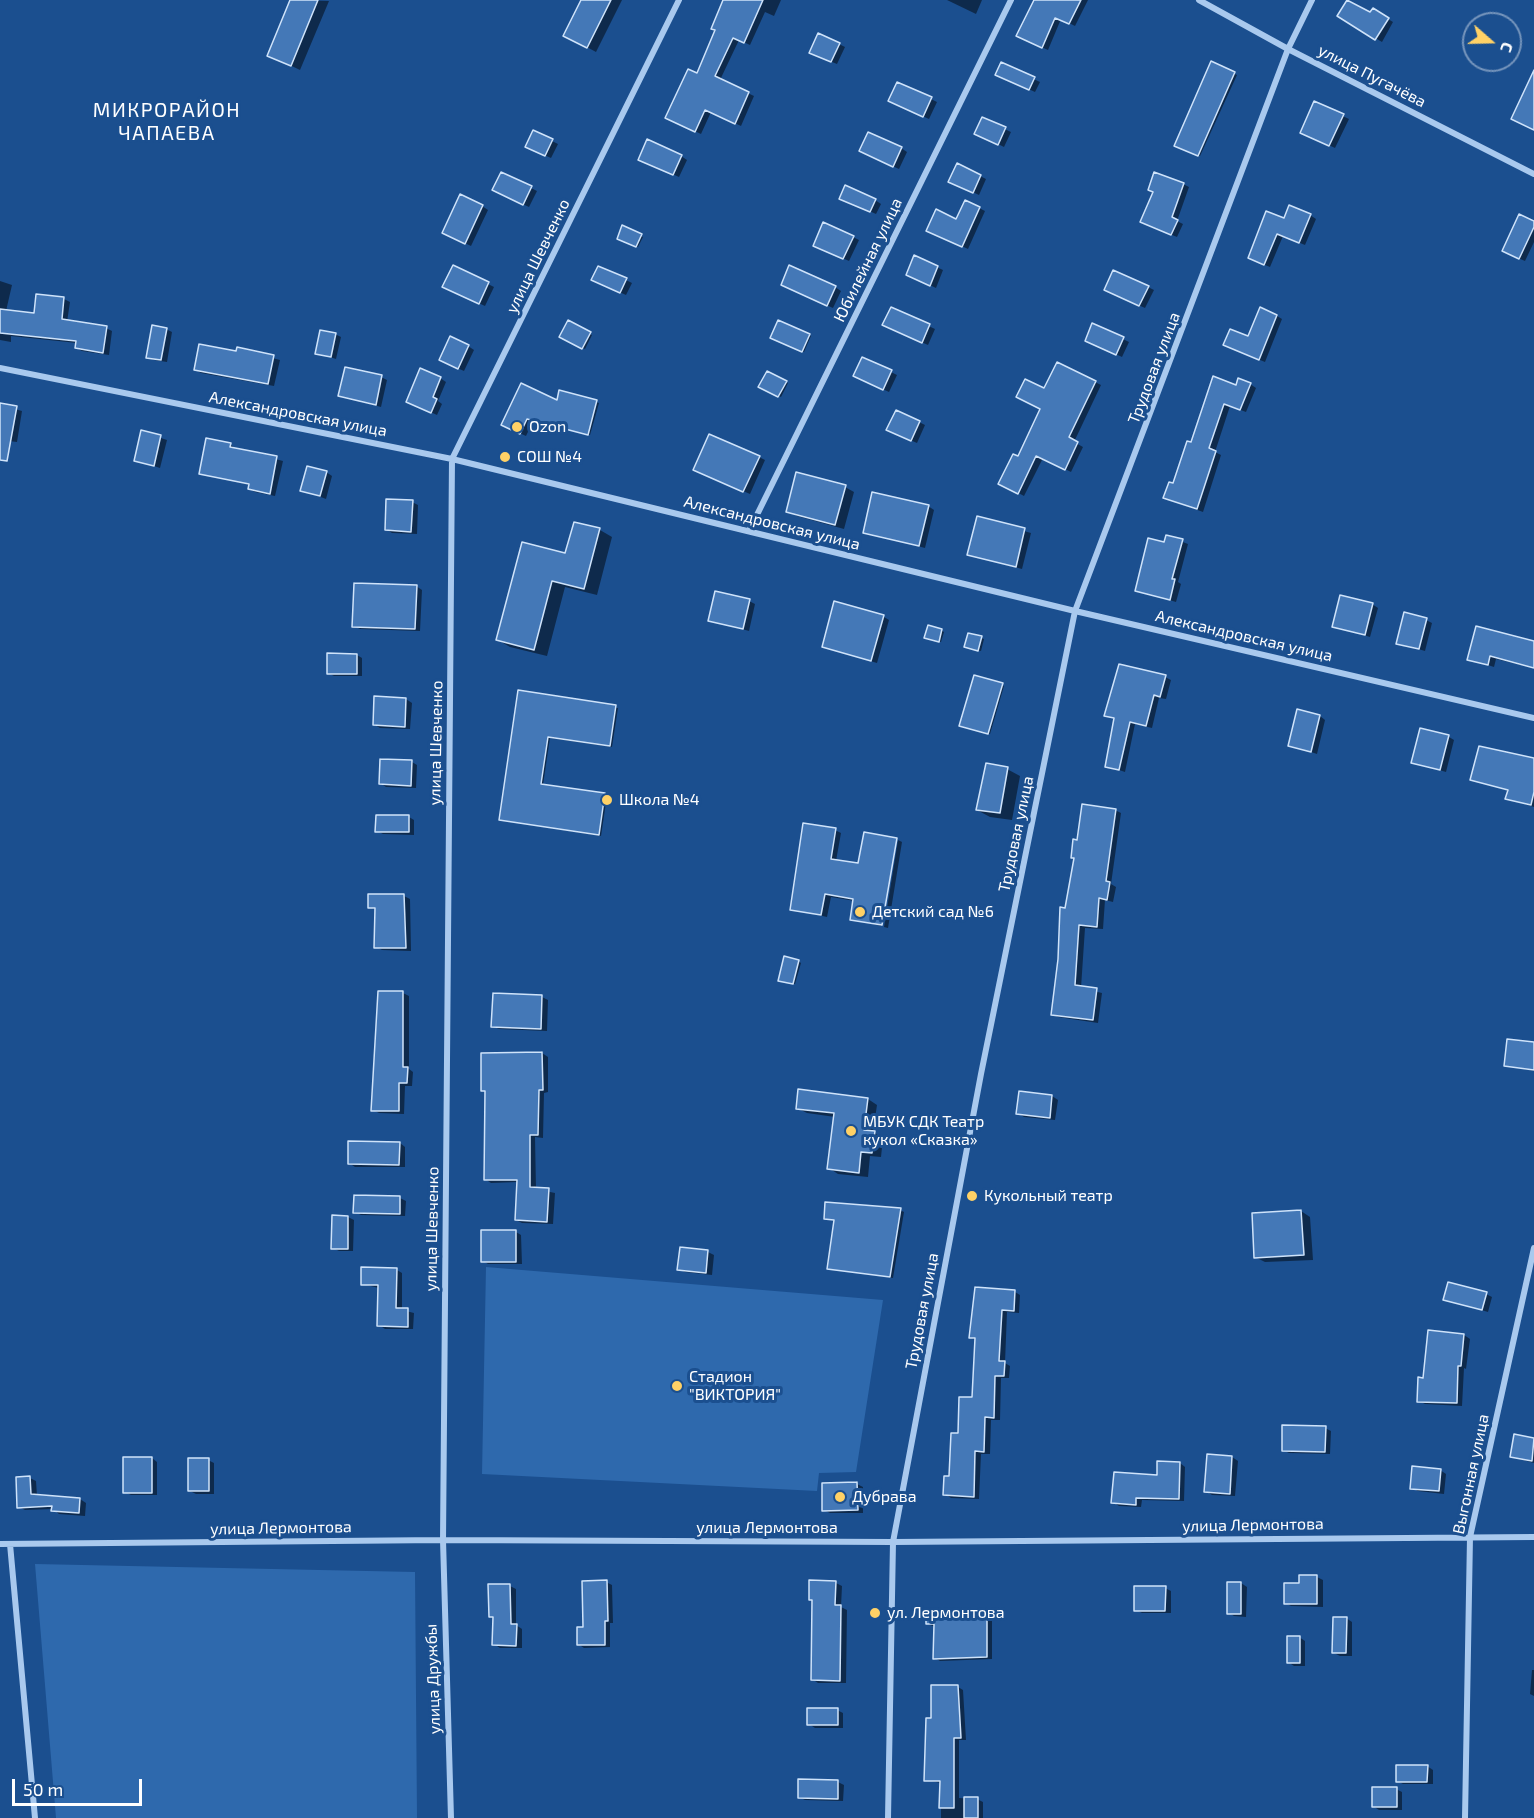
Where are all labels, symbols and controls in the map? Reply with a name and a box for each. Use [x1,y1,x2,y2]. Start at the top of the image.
north arrow [1462,12,1522,72]
text: С [1497,40,1518,55]
street label: улица Пугачёва [1315,41,1429,111]
district label: МИКРОРАЙОН ЧАПАЕВА [93,98,241,145]
street label: Юбилейная улица [830,195,906,325]
street label: улица Шевченко [502,196,574,316]
street label: Трудовая улица [1124,309,1184,427]
street label: Александровская улица [207,387,389,441]
place label: Ozon [529,417,566,437]
marker: Ozon [510,420,524,434]
place label: СОШ №4 [517,447,582,467]
marker: СОШ №4 [498,450,512,464]
street label: Александровская улица [682,492,862,554]
street label: Александровская улица [1154,606,1334,666]
street label: улица Шевченко [425,680,447,806]
street label: Трудовая улица [994,774,1038,894]
place label: Школа №4 [619,790,700,810]
marker: Школа №4 [600,793,614,807]
place label: Детский сад №6 [872,902,994,922]
marker: Детский сад №6 [853,905,867,919]
place label: МБУК СДК Театр кукол «Сказка» [863,1112,984,1150]
marker: МБУК СДК Театр кукол «Сказка» [844,1124,858,1138]
street label: улица Шевченко [421,1166,443,1292]
place label: Кукольный театр [984,1186,1113,1206]
marker: Кукольный театр [965,1189,979,1203]
street label: Трудовая улица [901,1251,943,1371]
place label: Стадион "ВИКТОРИЯ" [689,1367,781,1405]
marker: Стадион "ВИКТОРИЯ" [670,1379,684,1393]
street label: Выгонная улица [1449,1412,1493,1536]
place label: Дубрава [852,1487,916,1507]
marker: Дубрава [833,1490,847,1504]
street label: улица Лермонтова [1182,1514,1324,1536]
street label: улица Лермонтова [210,1517,352,1539]
street label: улица Лермонтова [696,1518,838,1538]
place label: ул. Лермонтова [887,1603,1004,1623]
marker: ул. Лермонтова [868,1606,882,1620]
street label: улица Дружбы [421,1623,445,1735]
scale bar [15,1767,146,1805]
text: 50 m [23,1778,63,1800]

